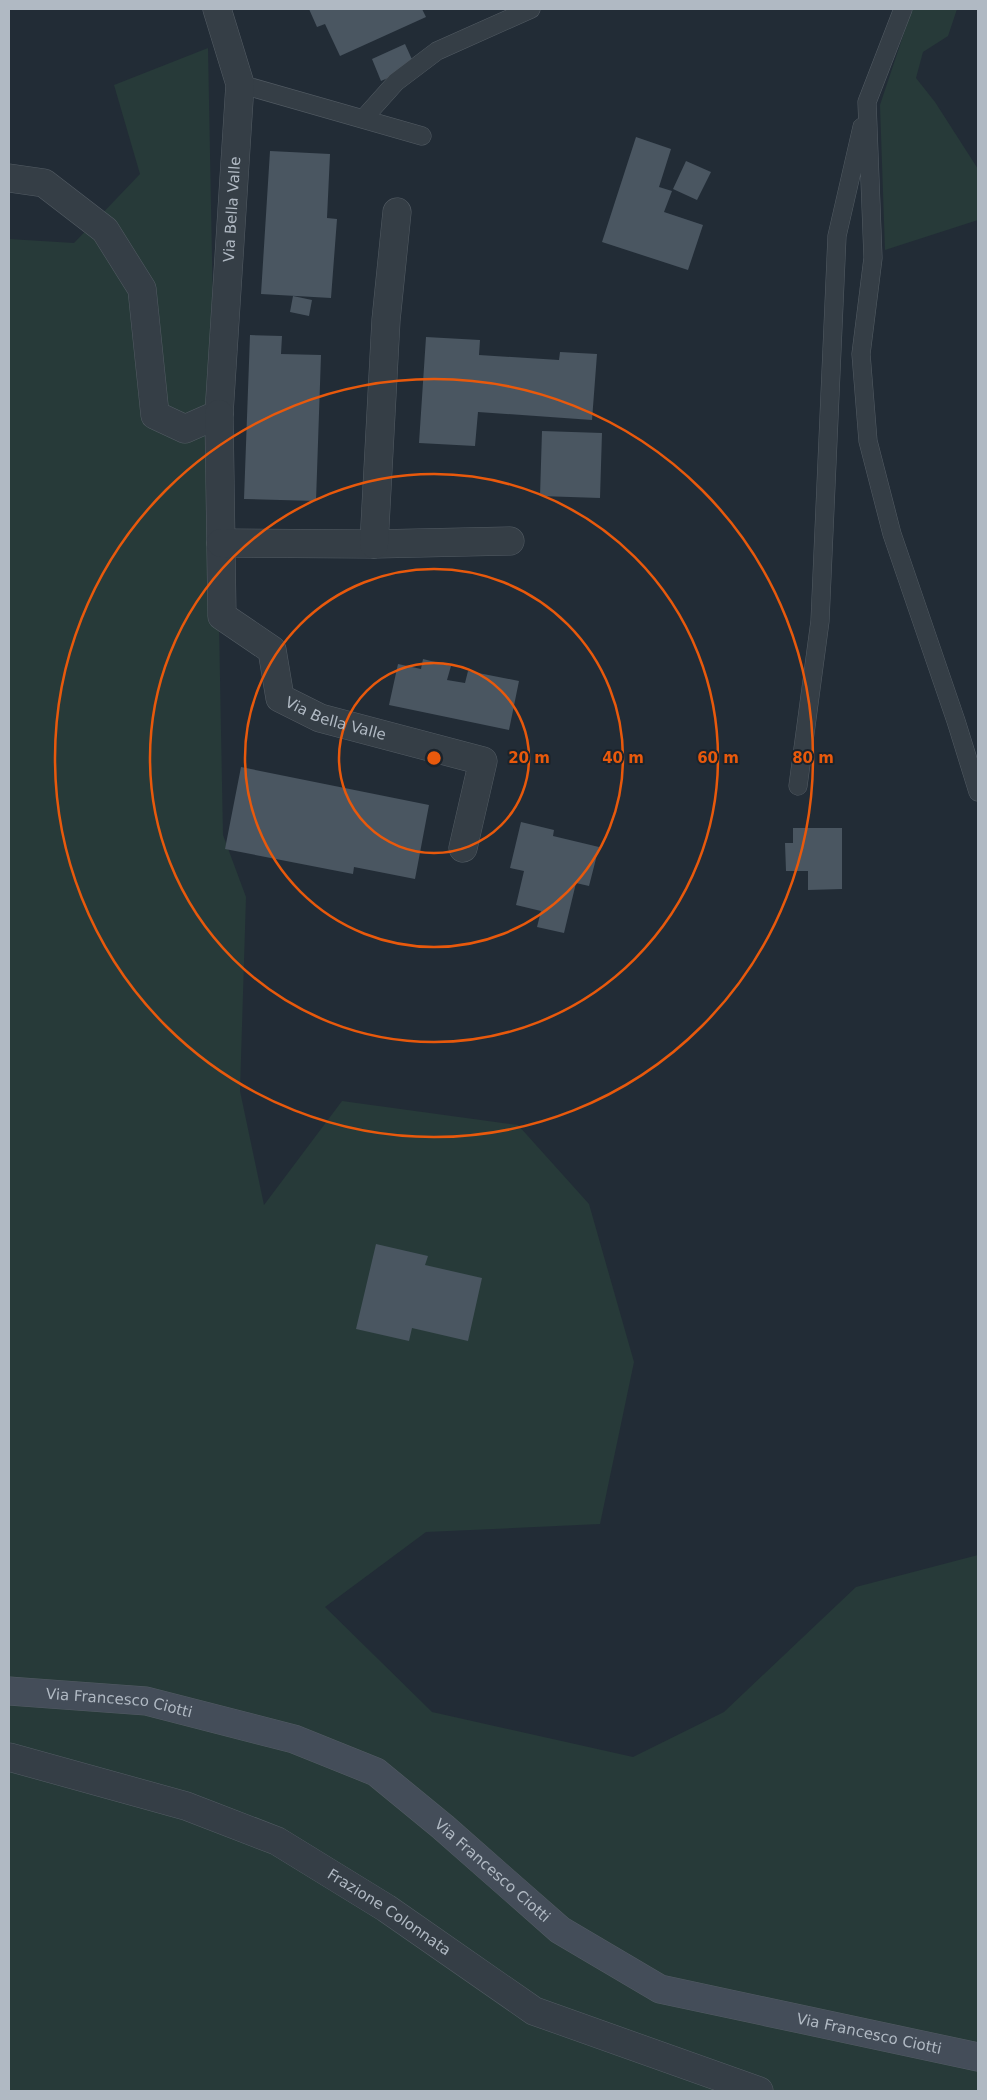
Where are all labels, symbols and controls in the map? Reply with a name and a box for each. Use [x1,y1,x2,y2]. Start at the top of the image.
street label: Via Bella Valle [220,156,244,263]
street label: Via Bella Valle [282,693,388,744]
centre of rings [425,749,443,767]
text: 20 m [508,749,550,767]
text: 40 m [602,749,644,767]
text: 60 m [697,749,739,767]
text: 80 m [792,749,834,767]
street label: Via Francesco Ciotti [45,1685,194,1722]
street label: Via Francesco Ciotti [431,1815,554,1926]
street label: Frazione Colonnata [324,1865,454,1959]
street label: Via Francesco Ciotti [795,2009,943,2058]

